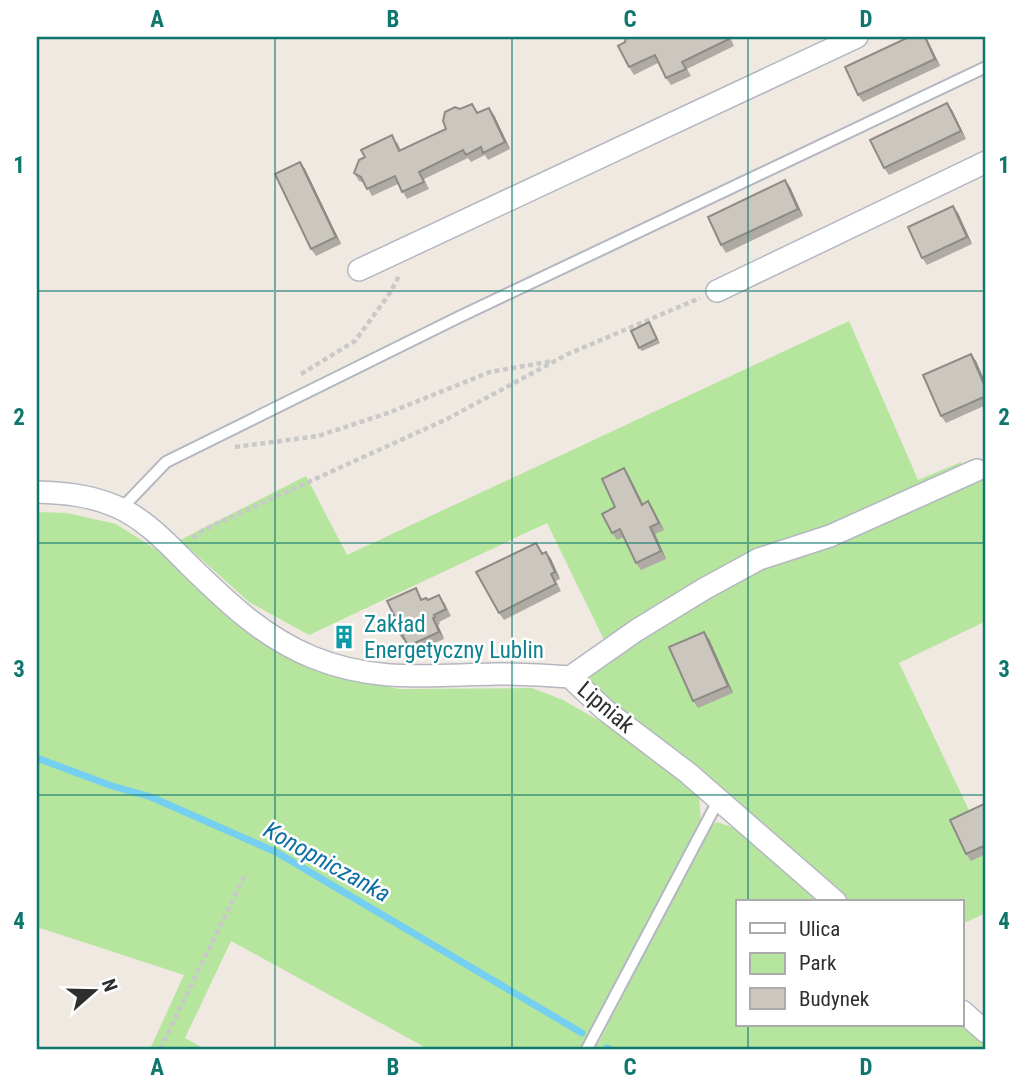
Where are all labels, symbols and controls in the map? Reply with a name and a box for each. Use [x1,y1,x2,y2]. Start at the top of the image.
text: A [150,6,164,33]
text: B [387,6,399,33]
text: C [623,6,637,33]
text: D [860,6,873,33]
text: 1 [13,152,25,179]
text: 1 [998,152,1010,179]
text: 2 [13,404,25,431]
text: 2 [998,404,1010,431]
place label: Zakład Energetyczny Lublin [364,611,544,664]
building icon: Zakład Energetyczny Lublin [330,623,358,651]
text: 3 [13,656,25,683]
text: 3 [998,656,1010,683]
street label: Lipniak [572,676,640,739]
water label: Konopniczanka [259,816,395,908]
legend [736,900,964,1026]
text: 4 [13,908,25,935]
text: 4 [998,908,1010,935]
text: Ulica [799,917,840,941]
text: Park [799,951,837,975]
north arrow [60,956,130,1026]
text: N [97,976,122,995]
text: Budynek [799,987,870,1011]
text: A [150,1054,164,1081]
text: B [387,1054,399,1081]
text: C [623,1054,637,1081]
text: D [860,1054,873,1081]

